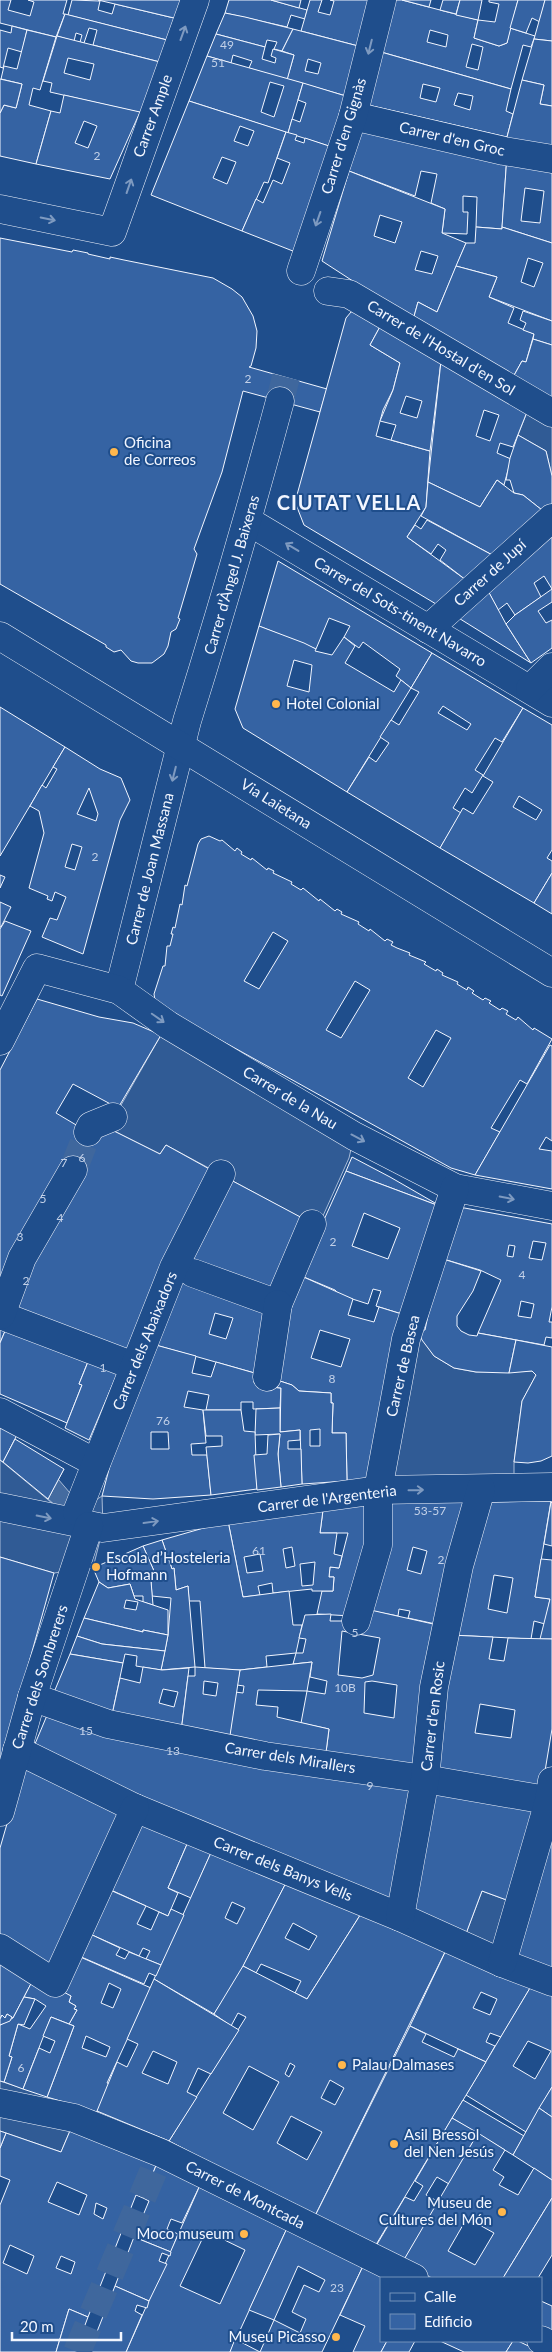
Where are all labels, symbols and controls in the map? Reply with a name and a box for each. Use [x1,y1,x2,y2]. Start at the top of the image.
one-way arrow [179,26,188,42]
house number: 49 [220,37,234,52]
one-way arrow [365,39,374,55]
house number: 51 [211,55,225,70]
street label: Carrer Ample [129,72,175,160]
street label: Carrer d'en Gignàs [317,75,369,196]
street label: Carrer d'en Groc [398,117,507,159]
house number: 2 [94,148,101,163]
one-way arrow [125,179,134,195]
one-way arrow [313,211,322,227]
one-way arrow [39,215,55,224]
street label: Carrer de l'Hostal d'en Sol [364,296,519,399]
house number: 2 [245,371,252,386]
place label: Oficina de Correos [124,433,196,468]
marker: Oficina de Correos [108,446,120,458]
district label: CIUTAT VELLA [277,490,421,514]
street label: Carrer d'Àngel J. Baixeras [200,493,262,657]
street label: Carrer de Jupí [449,534,530,609]
one-way arrow [286,542,300,552]
street label: Carrer del Sots-tinent Navarro [311,552,490,670]
place label: Hotel Colonial [286,694,380,712]
marker: Hotel Colonial [270,698,282,710]
one-way arrow [169,765,178,781]
street label: Via Laietana [238,774,315,832]
street label: Carrer de Joan Massana [121,791,177,947]
house number: 2 [92,849,99,864]
one-way arrow [151,1013,165,1023]
street label: Carrer de la Nau [240,1062,341,1132]
one-way arrow [350,1133,365,1143]
house number: 6 [79,1150,86,1165]
house number: 7 [61,1155,68,1170]
house number: 5 [40,1191,47,1206]
one-way arrow [499,1193,515,1203]
house number: 4 [57,1210,64,1225]
house number: 3 [17,1229,24,1244]
house number: 2 [330,1234,337,1249]
house number: 4 [519,1267,526,1282]
street label: Carrer dels Abaixadors [108,1269,180,1413]
house number: 2 [23,1273,30,1288]
street label: Carrer de Basea [382,1313,422,1418]
house number: 1 [100,1360,107,1375]
house number: 8 [329,1371,336,1386]
house number: 76 [156,1413,170,1428]
street label: Carrer de l'Argenteria [256,1481,397,1515]
one-way arrow [408,1485,424,1495]
house number: 53-57 [414,1503,446,1518]
one-way arrow [36,1513,52,1522]
one-way arrow [143,1517,159,1527]
house number: 61 [252,1543,266,1558]
place label: Escola d’Hosteleria Hofmann [106,1548,230,1583]
house number: 2 [438,1552,445,1567]
marker: Escola d’Hosteleria Hofmann [90,1561,102,1573]
street label: Carrer dels Sombrerers [7,1602,71,1751]
house number: 5 [352,1625,359,1640]
street label: Carrer d'en Rosic [416,1660,448,1772]
house number: 10B [334,1680,356,1695]
house number: 15 [79,1723,93,1738]
street label: Carrer dels Mirallers [223,1738,357,1776]
house number: 13 [166,1743,180,1758]
house number: 9 [367,1778,374,1793]
street label: Carrer dels Banys Vells [211,1832,356,1904]
place label: Palau Dalmases [352,2055,454,2073]
marker: Palau Dalmases [336,2059,348,2071]
house number: 6 [18,2060,25,2075]
place label: Asil Bressol del Nen Jesús [404,2125,494,2160]
marker: Asil Bressol del Nen Jesús [388,2138,400,2150]
street label: Carrer de Montcada [183,2156,308,2232]
place label: Museu de Cultures del Món [379,2193,492,2228]
marker: Museu de Cultures del Món [496,2206,508,2218]
place label: Moco museum [137,2224,234,2242]
marker: Moco museum [238,2228,250,2240]
legend [380,2277,542,2342]
house number: 23 [330,2280,344,2295]
text: Calle [424,2287,457,2305]
scale bar [12,2310,121,2342]
text: Edificio [424,2312,472,2330]
text: 20 m [20,2317,54,2335]
place label: Museu Picasso [229,2327,326,2345]
marker: Museu Picasso [330,2331,342,2343]

